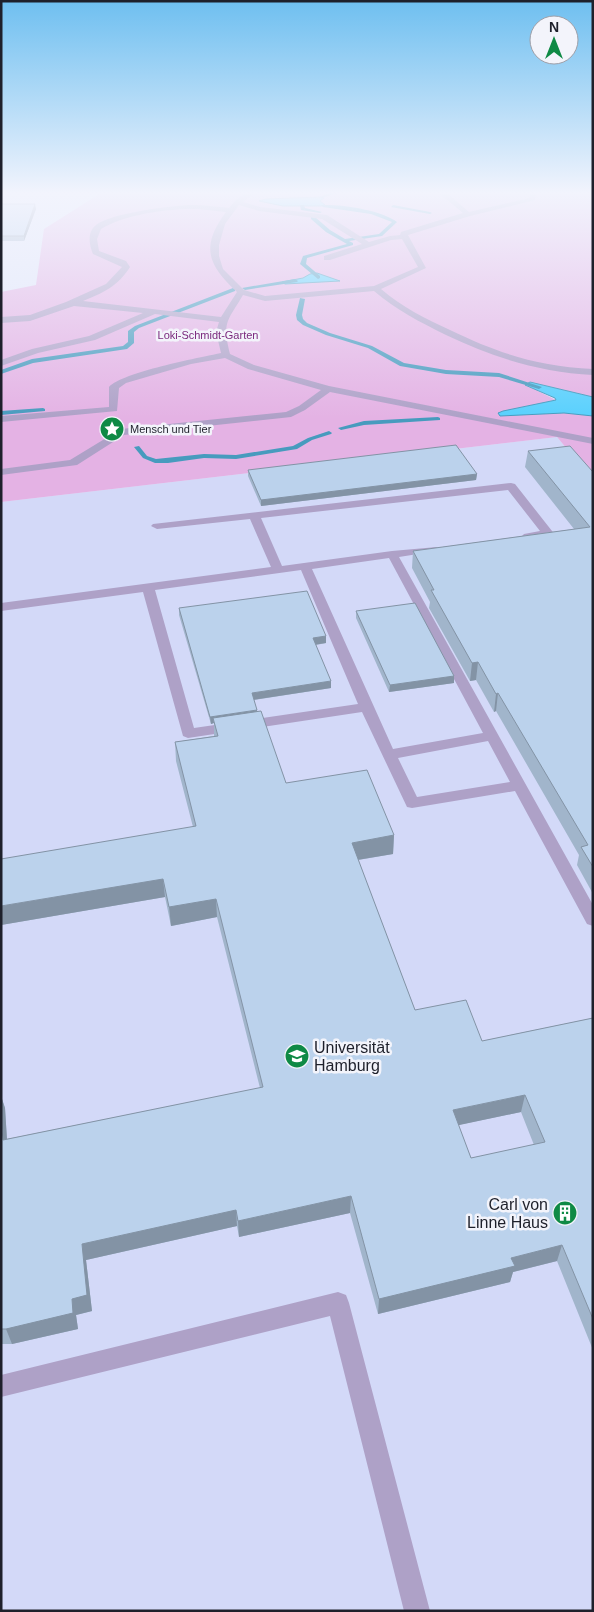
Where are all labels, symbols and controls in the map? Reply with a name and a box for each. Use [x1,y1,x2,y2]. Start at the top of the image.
north arrow [529,15,579,65]
text: N [549,19,559,35]
park label: Loki-Schmidt-Garten [158,329,258,341]
place icon: Mensch und Tier [99,416,125,442]
place label: Mensch und Tier [130,423,212,435]
place label: Universität Hamburg [314,1039,390,1074]
school or university icon: Universität Hamburg [284,1043,310,1069]
place label: Carl von Linne Haus [467,1196,548,1231]
building icon: Carl von Linne Haus [552,1200,578,1226]

